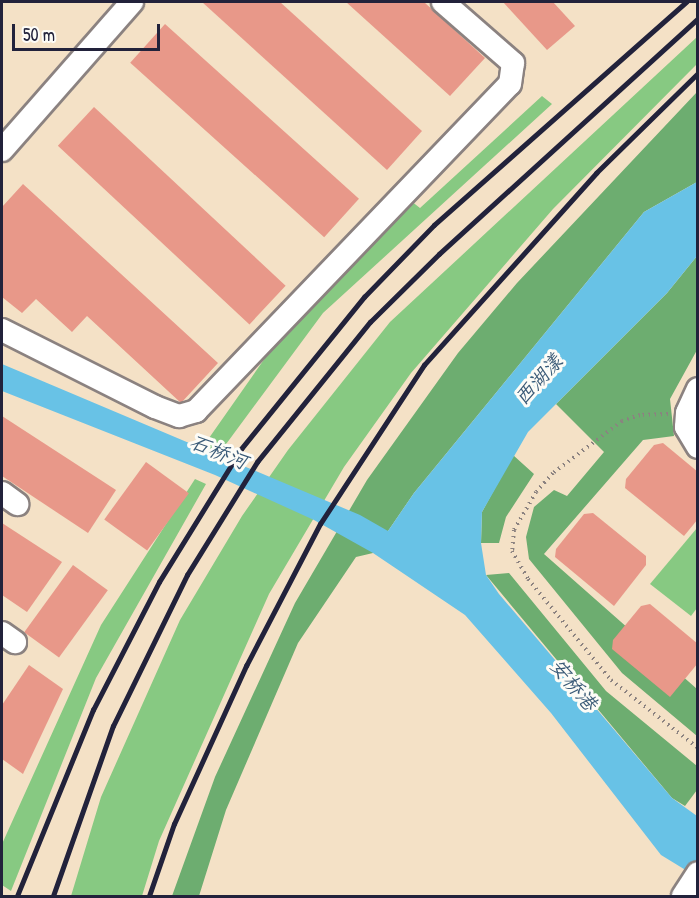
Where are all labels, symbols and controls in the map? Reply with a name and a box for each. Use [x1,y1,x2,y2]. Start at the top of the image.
scale bar [15,12,164,50]
text: 50 m [23,22,55,47]
water label: 西湖漾 [509,349,567,409]
water label: 石桥河 [187,429,251,473]
water label: 安桥港 [546,653,602,715]

